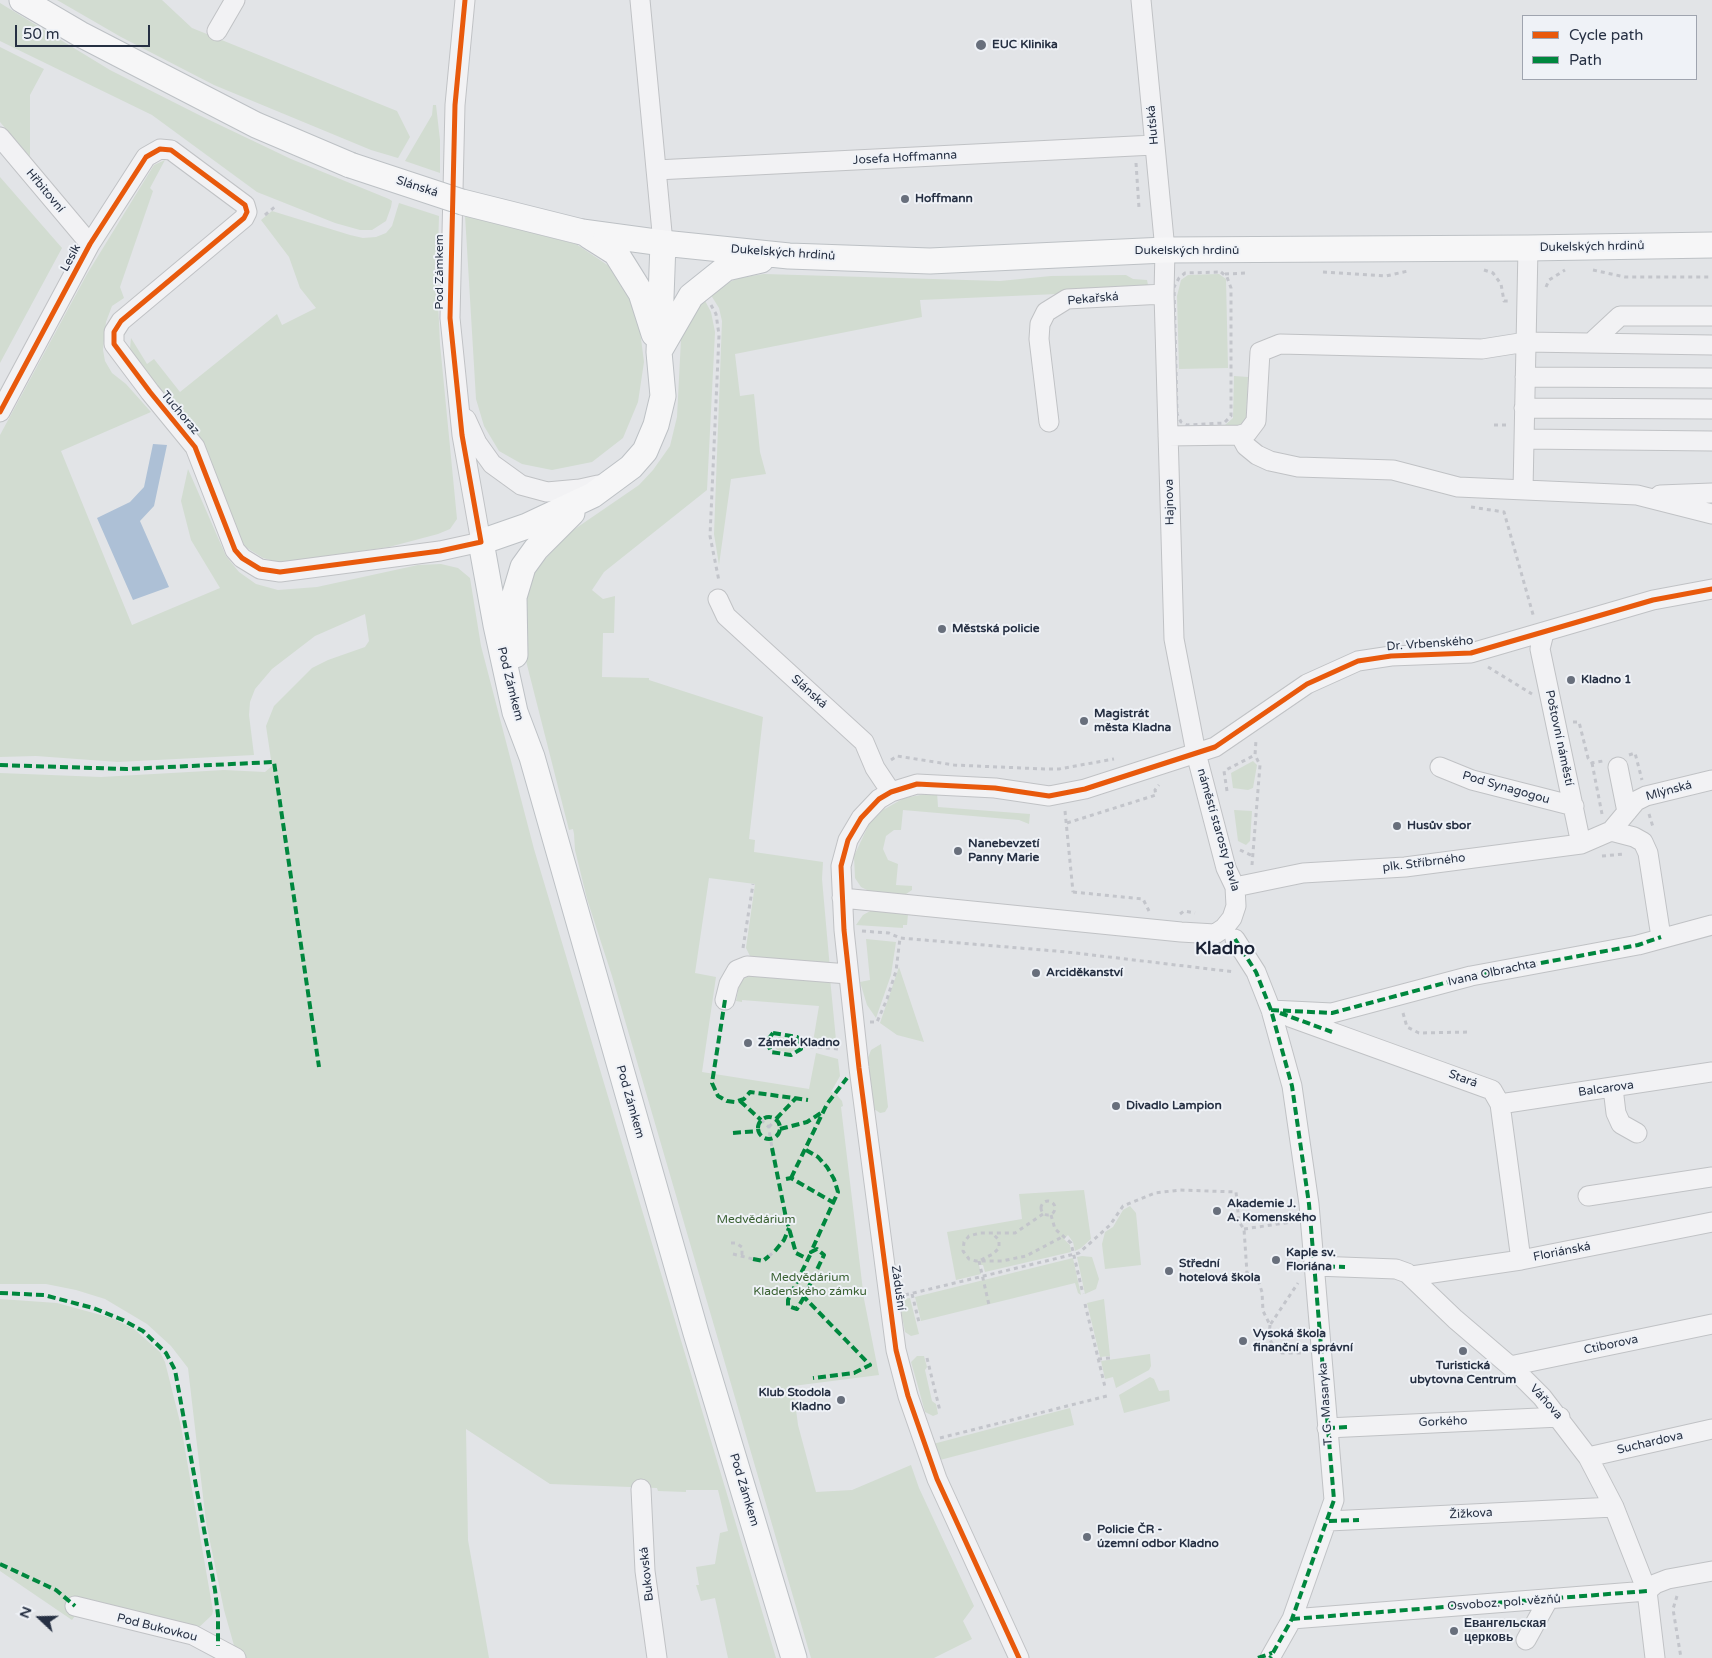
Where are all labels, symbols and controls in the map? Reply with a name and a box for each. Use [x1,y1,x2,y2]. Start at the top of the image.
scale bar [18,15,152,47]
legend [1522,15,1697,80]
text: 50 m [23,25,60,43]
text: Cycle path [1569,26,1643,44]
marker: EUC Klinika [974,38,988,52]
place label: EUC Klinika [992,38,1058,52]
text: Path [1569,51,1602,69]
street label: Huťská [1144,105,1162,145]
street label: Josefa Hoffmanna [853,148,957,168]
street label: Hřbitovní [23,166,67,216]
street label: Slánská [394,173,440,201]
place label: Hoffmann [915,192,973,206]
marker: Hoffmann [899,193,911,205]
street label: Pod Zámkem [433,234,447,310]
street label: Dukelských hrdinů [1539,239,1645,255]
street label: Lesík [58,242,84,274]
street label: Dukelských hrdinů [730,242,836,264]
street label: Dukelských hrdinů [1135,244,1239,258]
street label: Pekařská [1067,290,1119,308]
street label: Tuchoraz [158,388,202,438]
street label: Hajnova [1162,479,1178,525]
place label: Městská policie [952,622,1040,636]
marker: Městská policie [936,623,948,635]
street label: Dr. Vrbenského [1386,634,1474,654]
street label: Pod Zámkem [494,646,526,722]
street label: Slánská [788,672,830,712]
place label: Kladno 1 [1581,673,1632,687]
marker: Kladno 1 [1565,674,1577,686]
street label: Poštovní náměstí [1542,689,1576,787]
place label: Magistrát města Kladna [1094,707,1171,735]
marker: Magistrát města Kladna [1078,715,1090,727]
street label: náměstí starosty Pavla [1194,767,1242,893]
street label: Pod Synagogou [1461,769,1551,807]
street label: Mlýnská [1644,778,1694,804]
place label: Husův sbor [1407,819,1471,833]
marker: Husův sbor [1391,820,1403,832]
place label: Nanebevzetí Panny Marie [968,837,1039,865]
marker: Nanebevzetí Panny Marie [952,845,964,857]
street label: plk. Stříbrného [1382,851,1466,875]
district label: Kladno [1195,938,1255,960]
street label: Ivana Olbrachta [1447,957,1537,989]
place label: Arciděkanství [1046,966,1123,980]
marker: Arciděkanství [1030,967,1042,979]
place label: Zámek Kladno [758,1036,840,1050]
marker: Zámek Kladno [742,1037,754,1049]
street label: Pod Zámkem [613,1064,647,1140]
street label: Stará [1447,1067,1479,1091]
street label: Balcarova [1577,1078,1635,1100]
place label: Divadlo Lampion [1126,1099,1222,1113]
marker: Divadlo Lampion [1110,1100,1122,1112]
place label: Akademie J. A. Komenského [1227,1197,1316,1225]
marker: Akademie J. A. Komenského [1211,1205,1223,1217]
park label: Medvědárium [716,1213,796,1227]
street label: Floriánská [1532,1239,1592,1265]
place label: Kaple sv. Floriána [1286,1246,1336,1274]
marker: Kaple sv. Floriána [1270,1254,1282,1266]
place label: Střední hotelová škola [1179,1257,1260,1285]
street label: Zádušní [888,1265,908,1311]
marker: Střední hotelová škola [1163,1265,1175,1277]
park label: Medvědárium Kladenského zámku [753,1271,867,1299]
place label: Vysoká škola finanční a správní [1253,1327,1353,1355]
street label: Ctiborova [1583,1332,1639,1358]
marker: Vysoká škola finanční a správní [1237,1335,1249,1347]
marker: Turistická ubytovna Centrum [1457,1345,1469,1357]
place label: Turistická ubytovna Centrum [1410,1359,1516,1387]
street label: T. G. Masaryka [1316,1362,1336,1446]
street label: Váňova [1527,1382,1565,1422]
place label: Klub Stodola Kladno [758,1386,831,1414]
marker: Klub Stodola Kladno [835,1394,847,1406]
street label: Gorkého [1418,1414,1468,1430]
street label: Suchardova [1616,1428,1684,1458]
street label: Pod Zámkem [726,1452,762,1528]
street label: Žižkova [1449,1506,1493,1522]
place label: Policie ČR - územní odbor Kladno [1097,1523,1219,1551]
marker: Policie ČR - územní odbor Kladno [1081,1531,1093,1543]
street label: Bukovská [637,1546,657,1602]
street label: Osvoboz. pol. vězňů [1447,1592,1561,1614]
north arrow [15,1593,65,1643]
text: N [16,1604,35,1621]
street label: Pod Bukovkou [115,1611,199,1645]
place label: Евангельская церковь [1464,1617,1546,1645]
marker: Евангельская церковь [1448,1625,1460,1637]

